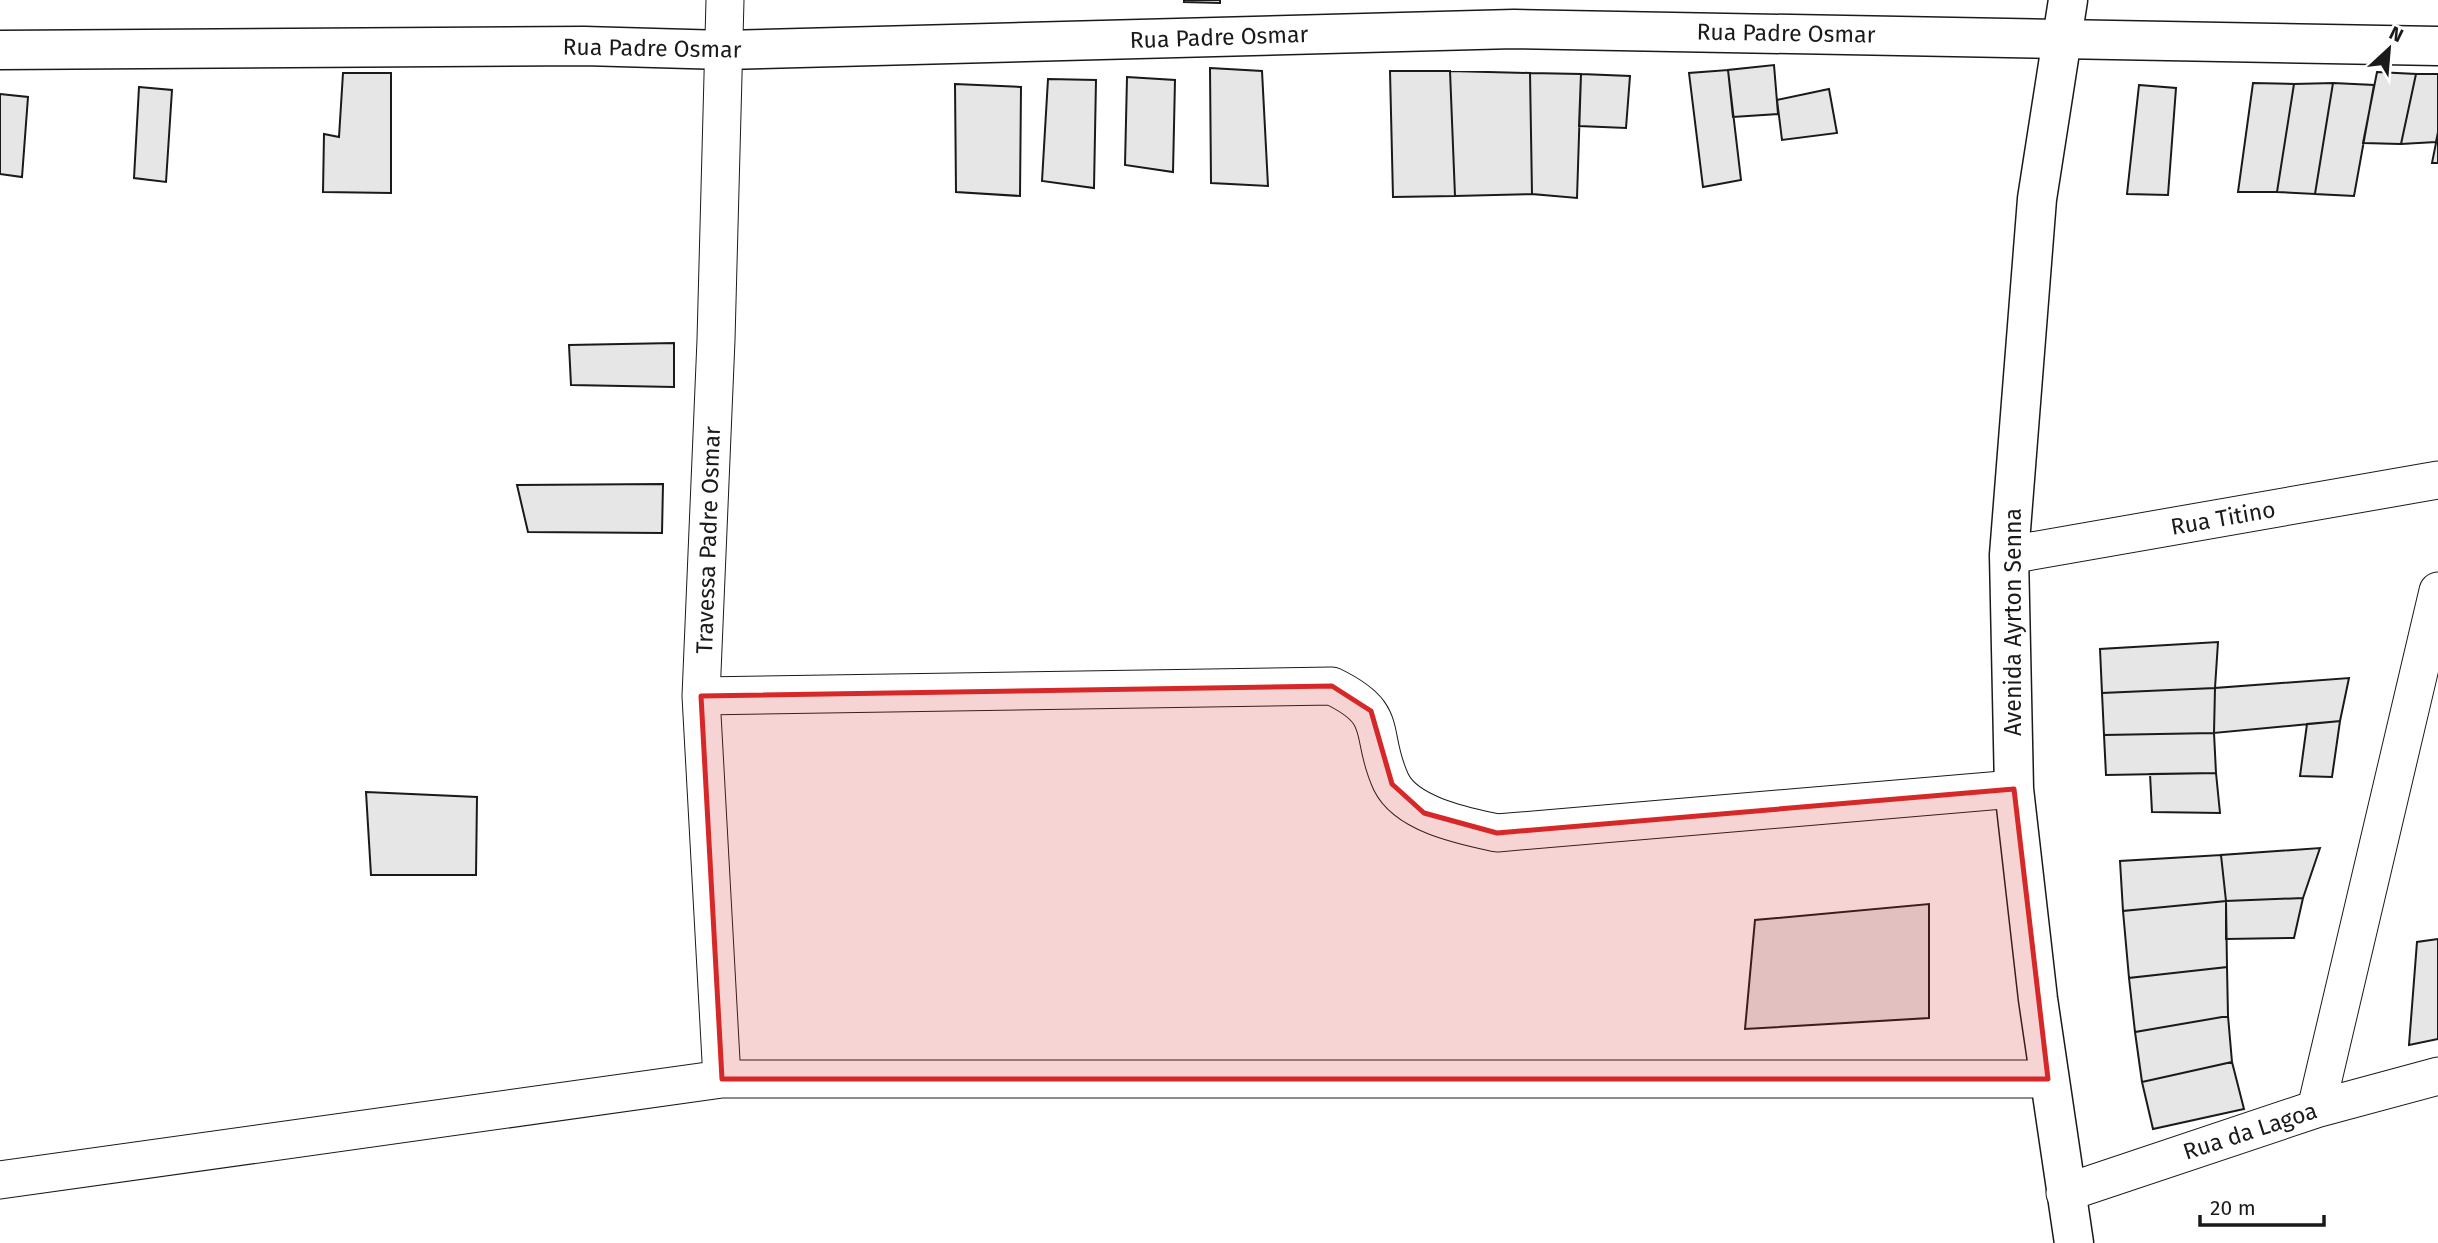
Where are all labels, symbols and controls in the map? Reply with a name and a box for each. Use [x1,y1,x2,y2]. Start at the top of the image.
north arrow [2354,14,2424,84]
street label: Rua Padre Osmar [1696,17,1876,49]
street label: Rua Padre Osmar [1129,20,1309,54]
text: N [2386,21,2407,47]
street label: Rua Padre Osmar [562,32,742,64]
street label: Travessa Padre Osmar [690,426,726,654]
street label: Rua Titino [2168,495,2278,541]
street label: Avenida Ayrton Senna [1999,508,2027,736]
street label: Rua da Lagoa [2180,1096,2320,1166]
scale bar [2200,1184,2324,1228]
text: 20 m [2210,1195,2256,1221]

